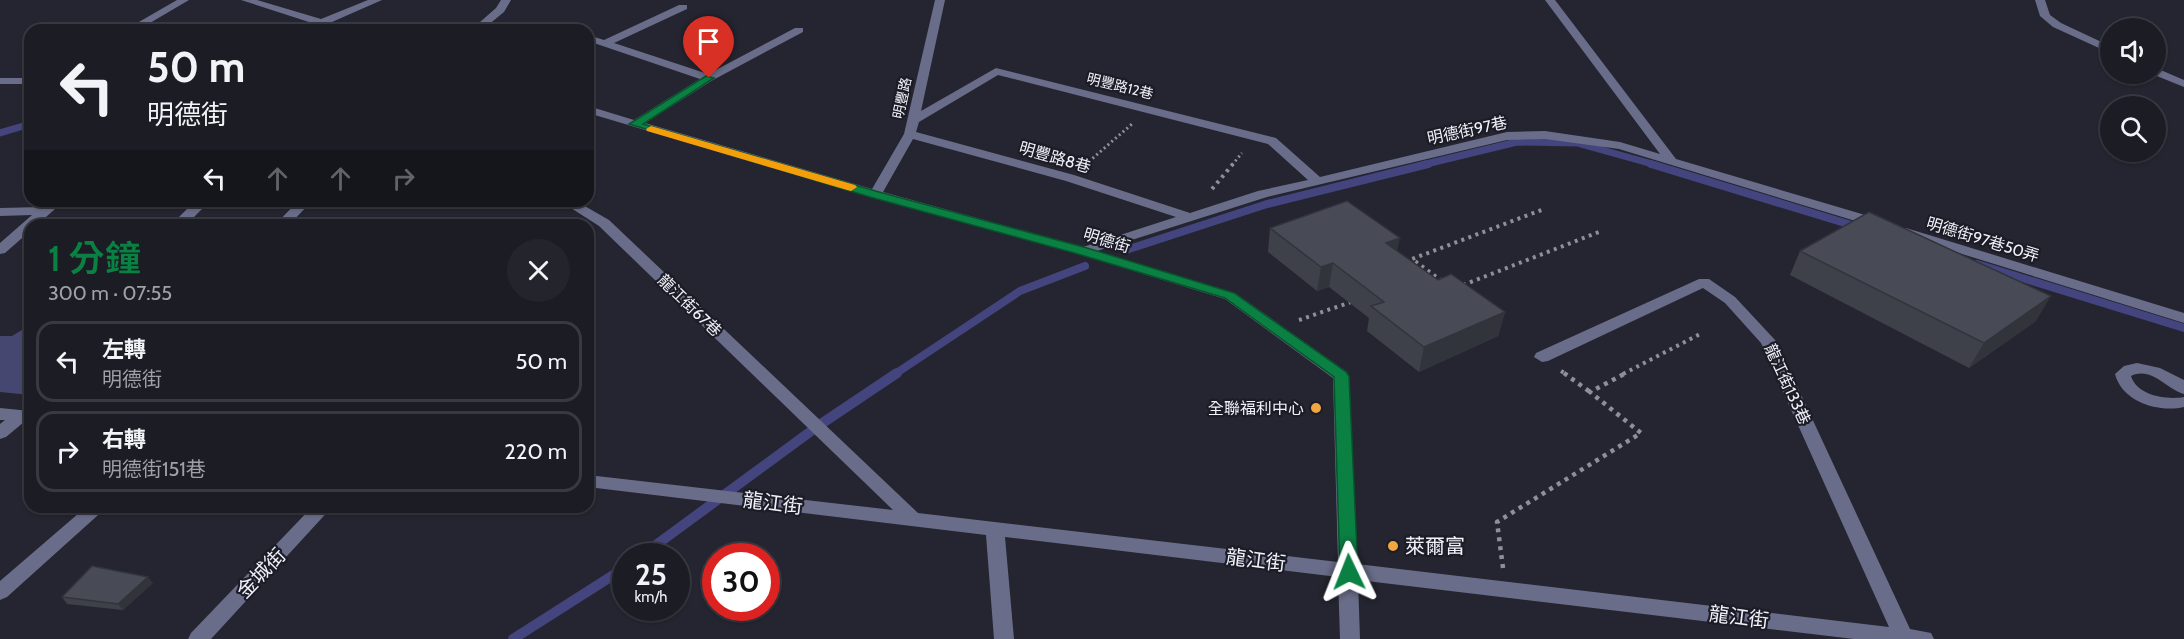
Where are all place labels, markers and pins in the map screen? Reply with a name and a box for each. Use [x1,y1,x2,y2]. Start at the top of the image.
pin [683,16,734,78]
place label: 全聯福利中心 [1208,399,1304,418]
marker: 全聯福利中心 [1309,401,1323,415]
place label: 萊爾富 [1405,534,1465,558]
marker: 萊爾富 [1386,539,1400,553]

